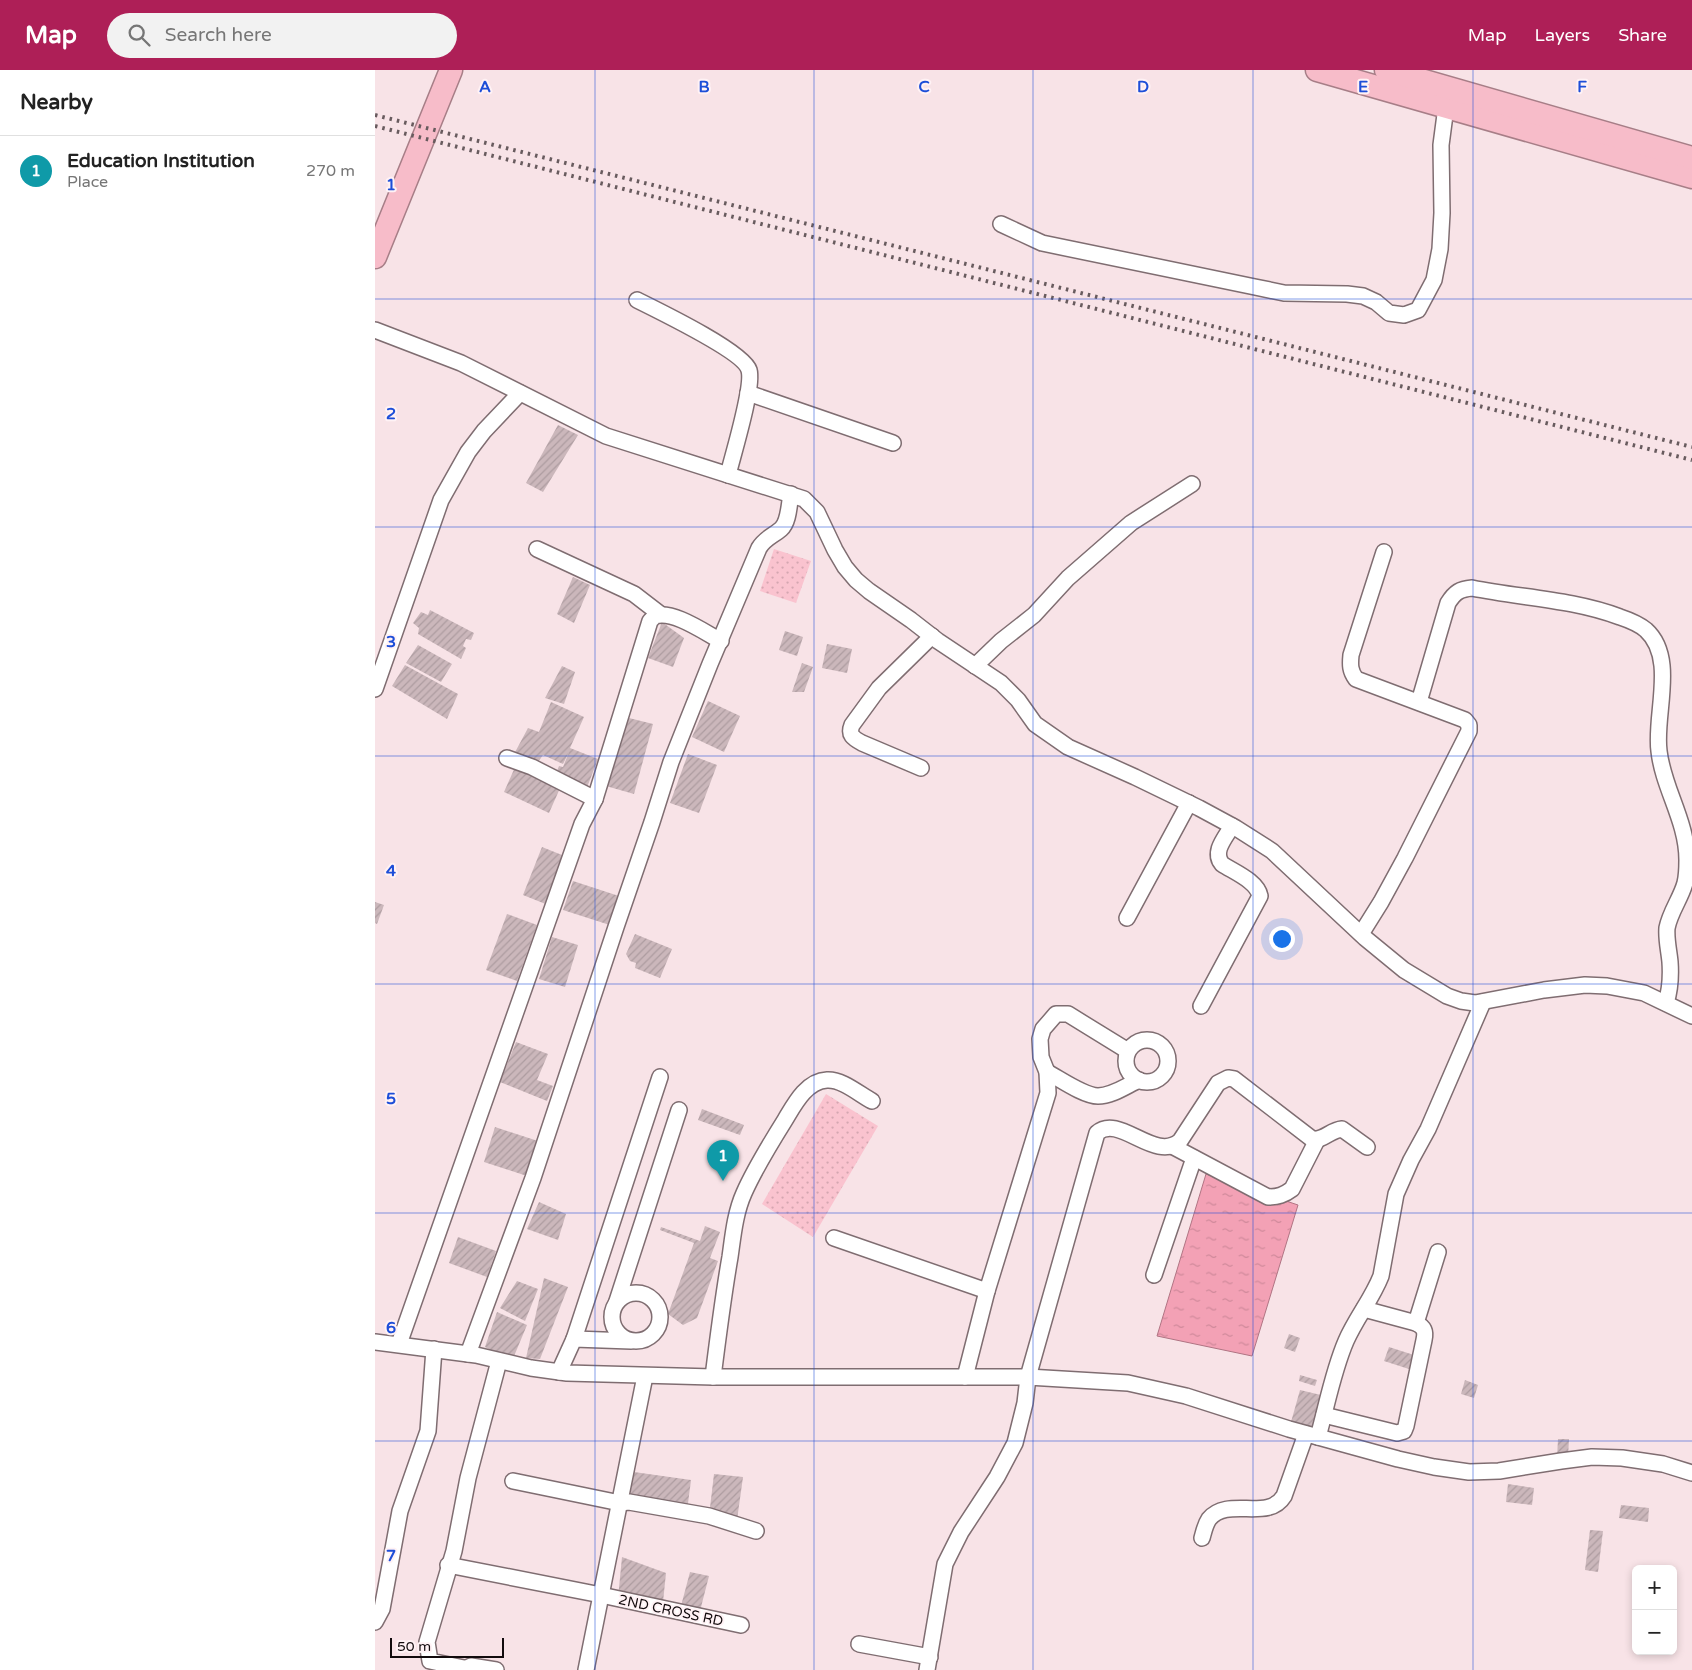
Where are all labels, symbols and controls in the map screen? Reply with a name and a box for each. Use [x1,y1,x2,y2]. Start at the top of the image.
search box [107,13,457,58]
text: Map [25,21,77,50]
icon: search [125,21,153,49]
text: Search here [165,24,272,46]
text: Map [1468,24,1507,46]
text: Layers [1535,24,1590,46]
text: Share [1618,24,1667,46]
text: A [479,77,491,97]
text: B [698,77,710,97]
text: C [918,77,930,97]
text: D [1137,77,1149,97]
text: E [1358,77,1368,97]
text: F [1577,77,1587,97]
text: Nearby [20,90,93,115]
text: Education Institution [67,150,255,172]
text: 1 [31,161,41,181]
text: 270 m [306,161,355,181]
text: Place [67,172,108,192]
text: 1 [386,175,396,195]
text: 2 [386,404,396,424]
text: 3 [386,632,396,652]
text: 4 [386,861,396,881]
your location [1269,926,1295,952]
text: 5 [386,1089,396,1109]
pin: 1 [707,1140,739,1181]
text: 6 [386,1318,396,1338]
text: 7 [386,1546,396,1566]
map controls [1632,1565,1677,1655]
button: + [1632,1565,1677,1610]
street label: 2ND CROSS RD [617,1591,725,1630]
button: − [1632,1610,1677,1655]
scale bar [390,1635,504,1658]
text: 50 m [397,1638,431,1655]

